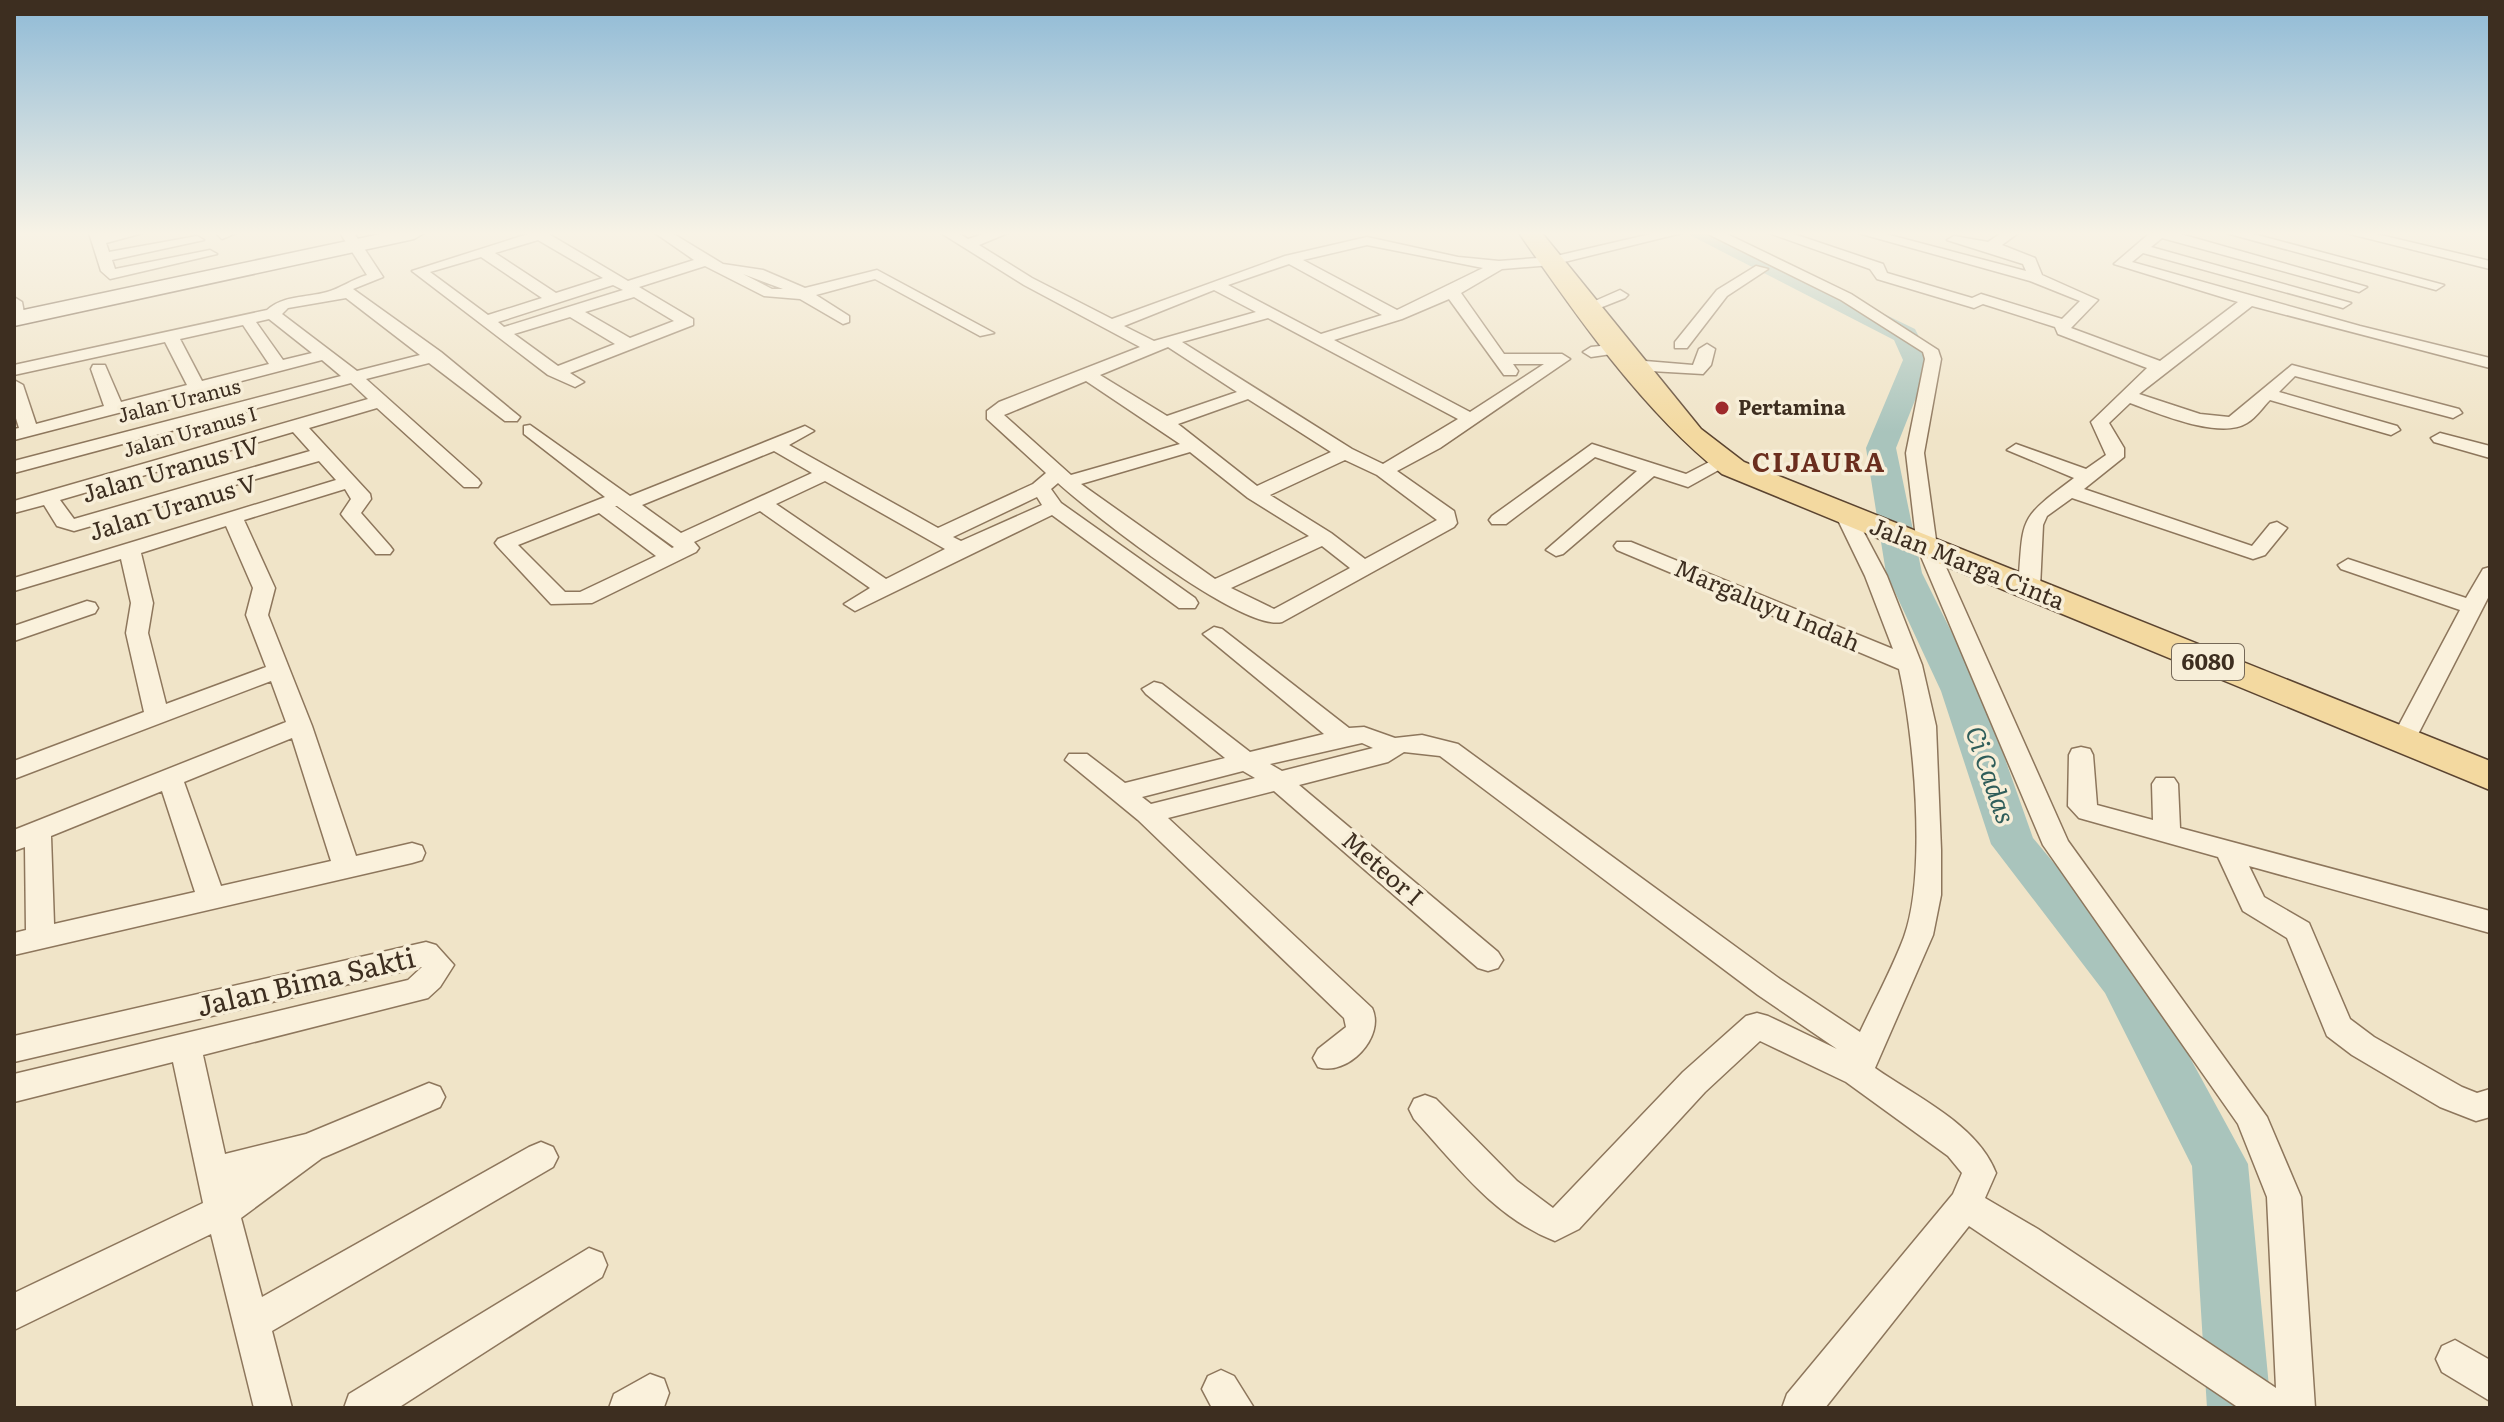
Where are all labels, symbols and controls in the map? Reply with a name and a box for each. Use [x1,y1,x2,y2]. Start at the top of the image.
street label: Jalan Uranus [114,369,243,429]
place label: Pertamina [1738,391,1846,421]
street label: Jalan Uranus I [119,397,260,464]
marker: Pertamina [1713,399,1731,417]
street label: Jalan Uranus IV [77,425,264,510]
district label: CIJAURA [1752,441,1886,480]
street label: Jalan Uranus V [84,463,261,548]
street label: Jalan Marga Cinta [1865,507,2071,617]
street label: Margaluyu Indah [1670,549,1866,659]
road number: 6080 [2172,644,2244,680]
water label: Ci Cadas [1958,720,2027,828]
street label: Meteor I [1335,822,1432,912]
street label: Jalan Bima Sakti [192,935,419,1026]

